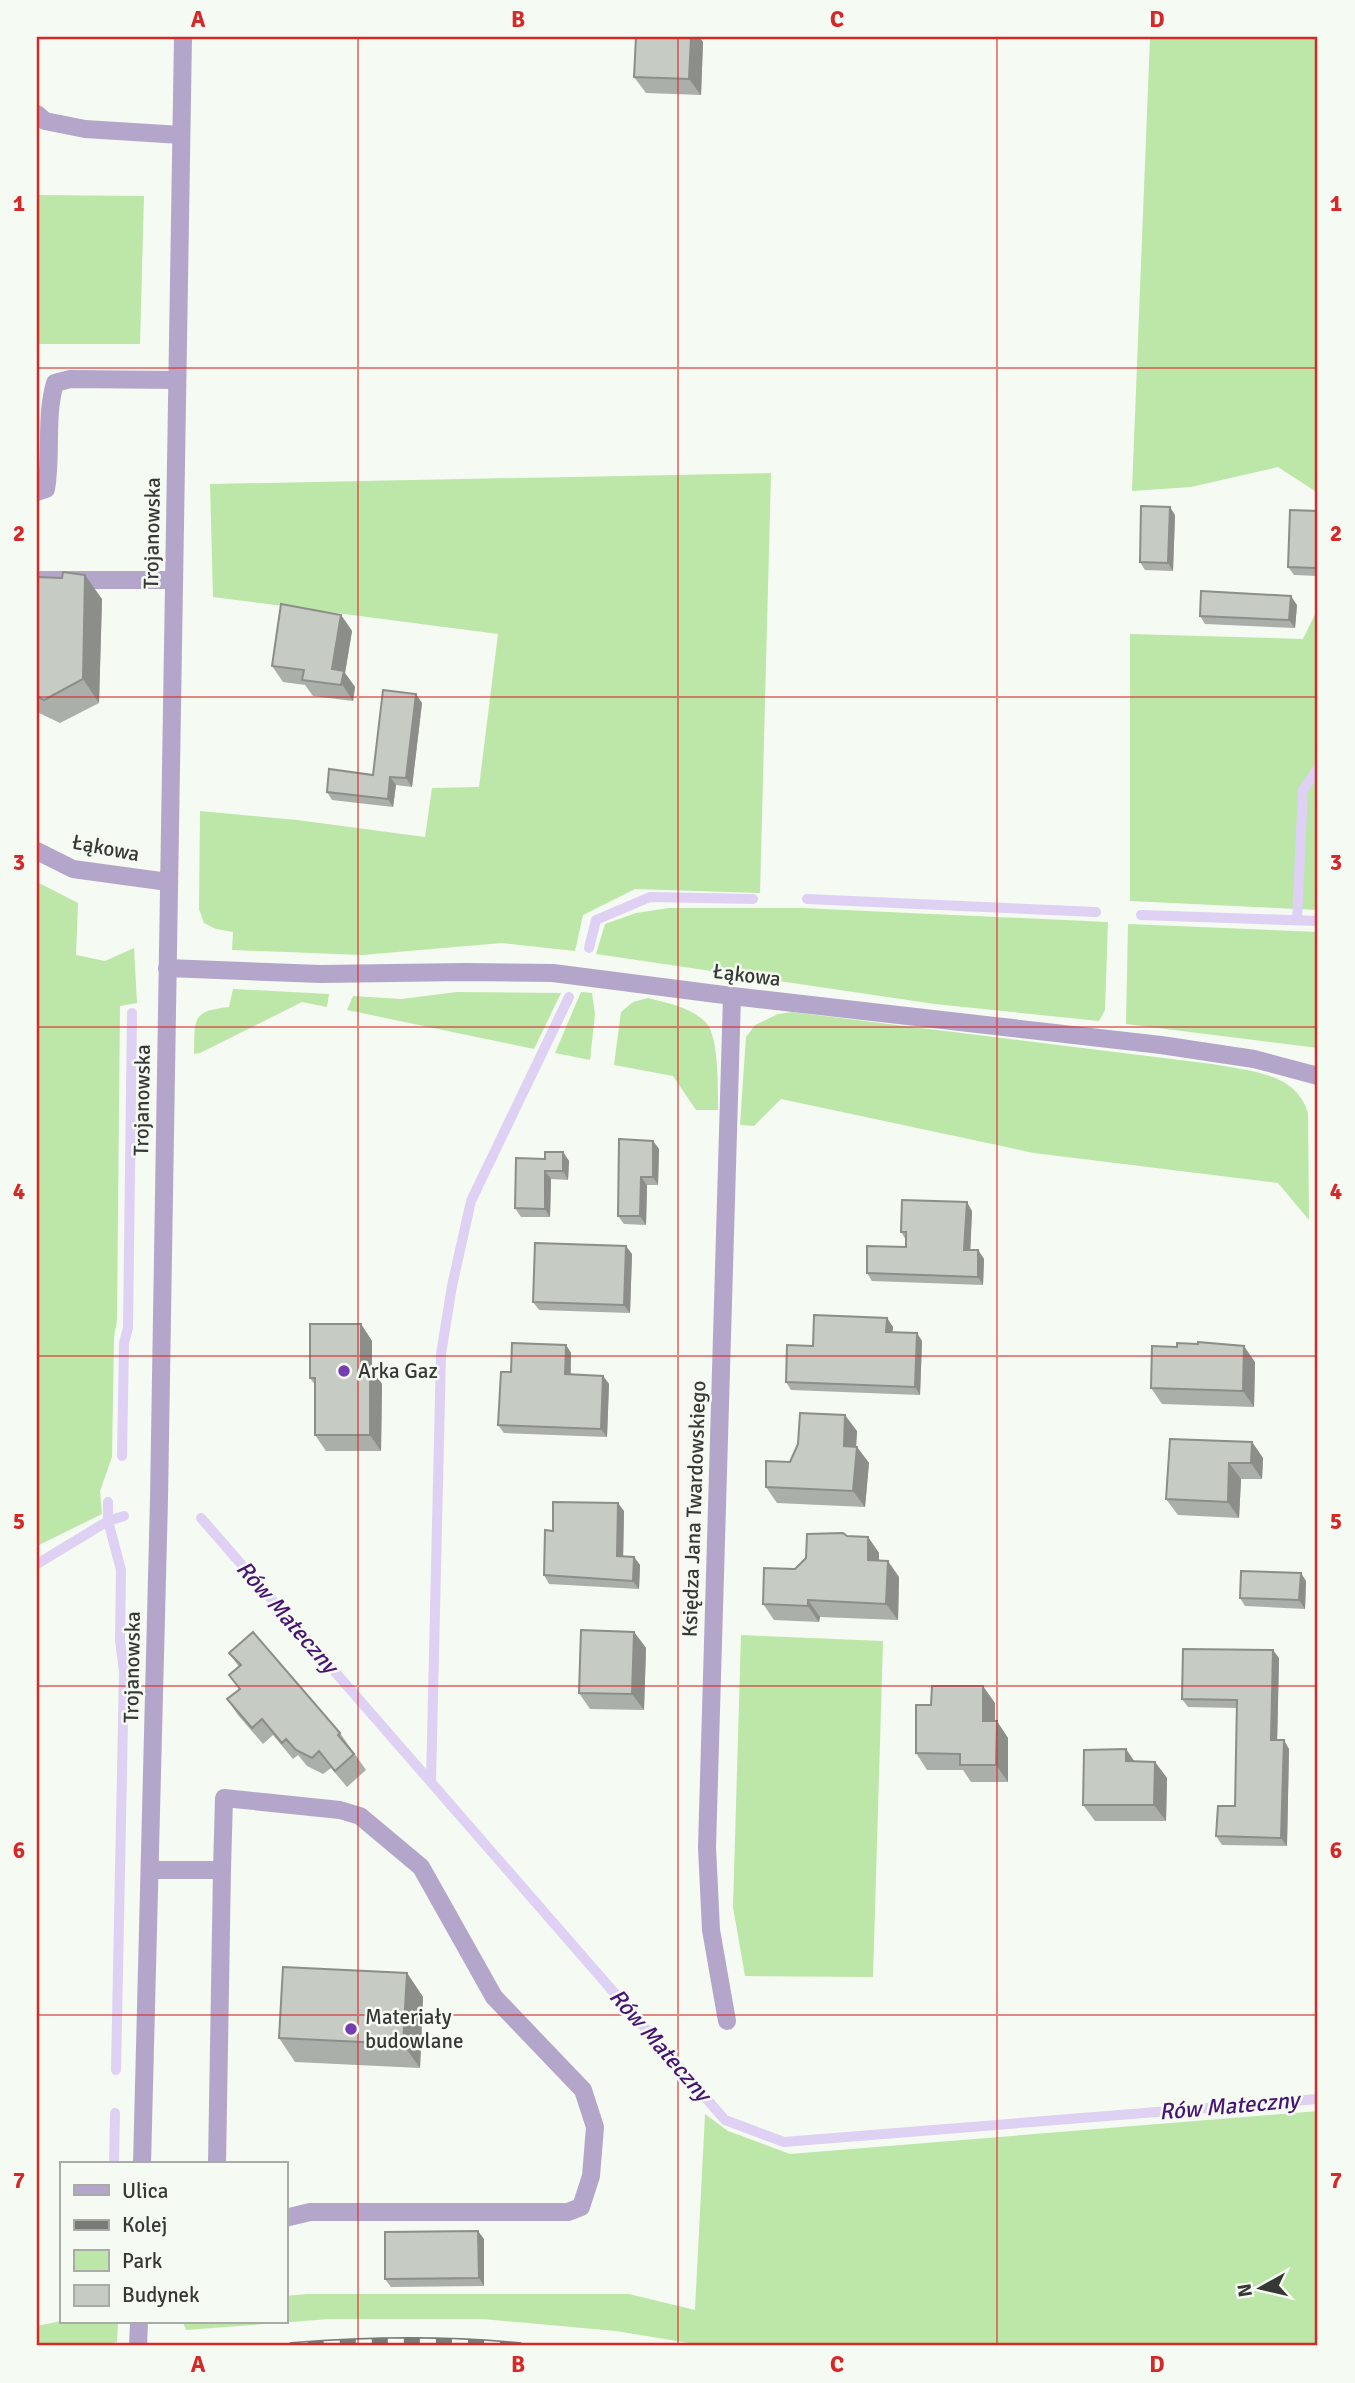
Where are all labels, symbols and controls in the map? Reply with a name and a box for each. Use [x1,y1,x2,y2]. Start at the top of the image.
text: A [191,5,206,34]
text: B [511,5,525,34]
text: C [830,5,844,34]
text: D [1149,5,1165,34]
text: 1 [13,189,25,218]
text: 1 [1330,189,1342,218]
street label: Trojanowska [138,477,166,589]
text: 2 [13,519,25,548]
text: 2 [1330,519,1342,548]
street label: Łąkowa [70,829,142,867]
text: 3 [13,848,25,877]
text: 3 [1330,848,1342,877]
street label: Łąkowa [712,958,782,992]
street label: Trojanowska [128,1044,156,1156]
text: 4 [13,1177,25,1206]
text: 4 [1330,1177,1342,1206]
place label: Arka Gaz [358,1358,438,1384]
marker: Arka Gaz [336,1363,352,1379]
street label: Księdza Jana Twardowskiego [677,1380,711,1638]
text: 5 [13,1507,25,1536]
text: 5 [1330,1507,1342,1536]
water label: Rów Mateczny [230,1555,346,1682]
street label: Trojanowska [118,1611,146,1723]
text: 6 [13,1836,25,1865]
text: 6 [1330,1836,1342,1865]
water label: Rów Mateczny [603,1983,719,2110]
place label: Materiały budowlane [365,2004,463,2054]
marker: Materiały budowlane [343,2021,359,2037]
water label: Rów Mateczny [1158,2085,1303,2127]
legend [60,2162,287,2324]
text: 7 [13,2166,25,2195]
text: 7 [1330,2166,1342,2195]
text: Ulica [122,2178,168,2204]
text: Kolej [122,2212,167,2238]
text: Park [122,2248,163,2274]
north arrow [1226,2254,1296,2324]
text: Budynek [122,2282,200,2308]
text: N [1232,2282,1258,2298]
text: A [191,2350,206,2379]
text: B [511,2350,525,2379]
text: C [830,2350,844,2379]
text: D [1149,2350,1165,2379]

